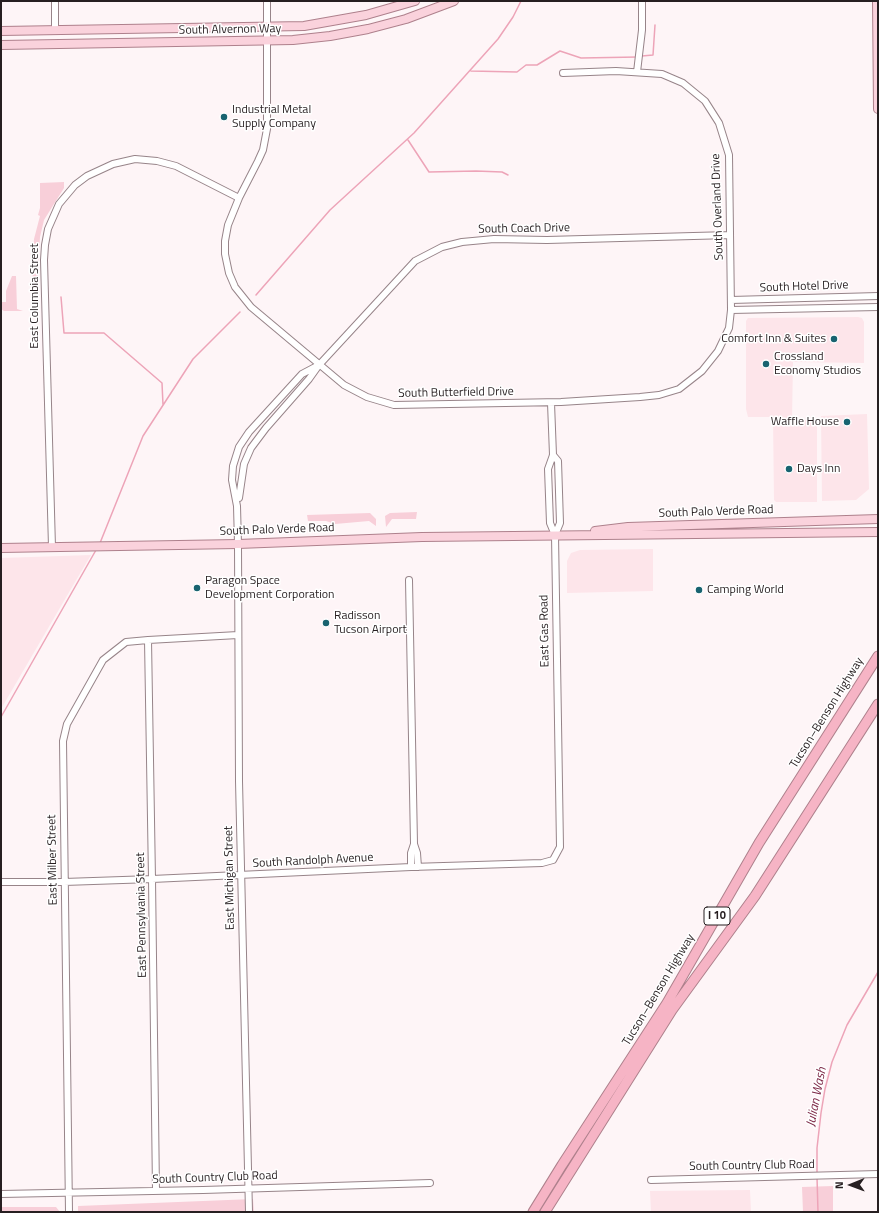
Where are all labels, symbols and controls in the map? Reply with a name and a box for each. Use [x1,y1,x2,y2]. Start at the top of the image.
street label: South Alvernon Way [179,22,281,38]
place label: Industrial Metal Supply Company [232,103,316,131]
marker: Industrial Metal Supply Company [219,112,229,122]
street label: South Overland Drive [709,153,727,261]
street label: South Coach Drive [478,221,570,237]
street label: East Columbia Street [28,243,42,349]
street label: South Hotel Drive [759,278,849,296]
place label: Comfort Inn & Suites [721,332,826,346]
marker: Comfort Inn & Suites [829,334,839,344]
place label: Crossland Economy Studios [774,350,861,378]
marker: Crossland Economy Studios [761,359,771,369]
street label: South Butterfield Drive [398,385,514,401]
place label: Waffle House [771,415,839,429]
marker: Waffle House [842,417,852,427]
place label: Days Inn [797,462,840,476]
marker: Days Inn [784,464,794,474]
street label: South Palo Verde Road [658,503,774,521]
street label: South Palo Verde Road [219,521,335,539]
place label: Paragon Space Development Corporation [205,574,335,602]
marker: Paragon Space Development Corporation [192,583,202,593]
place label: Camping World [707,583,784,597]
marker: Camping World [694,585,704,595]
street label: East Gas Road [537,595,553,667]
place label: Radisson Tucson Airport [334,609,407,637]
marker: Radisson Tucson Airport [321,618,331,628]
street label: Tucson–Benson Highway [787,655,867,771]
street label: East Milber Street [45,815,61,905]
street label: East Michigan Street [222,826,238,930]
street label: South Randolph Avenue [252,851,374,871]
street label: East Pennsylvania Street [134,852,150,978]
road number: I 10 [704,907,730,925]
street label: Tucson–Benson Highway [620,932,698,1048]
water label: Julian Wash [804,1066,830,1128]
street label: South Country Club Road [689,1158,815,1174]
north arrow [831,1165,871,1205]
street label: South Country Club Road [152,1169,278,1187]
text: N [831,1181,847,1189]

